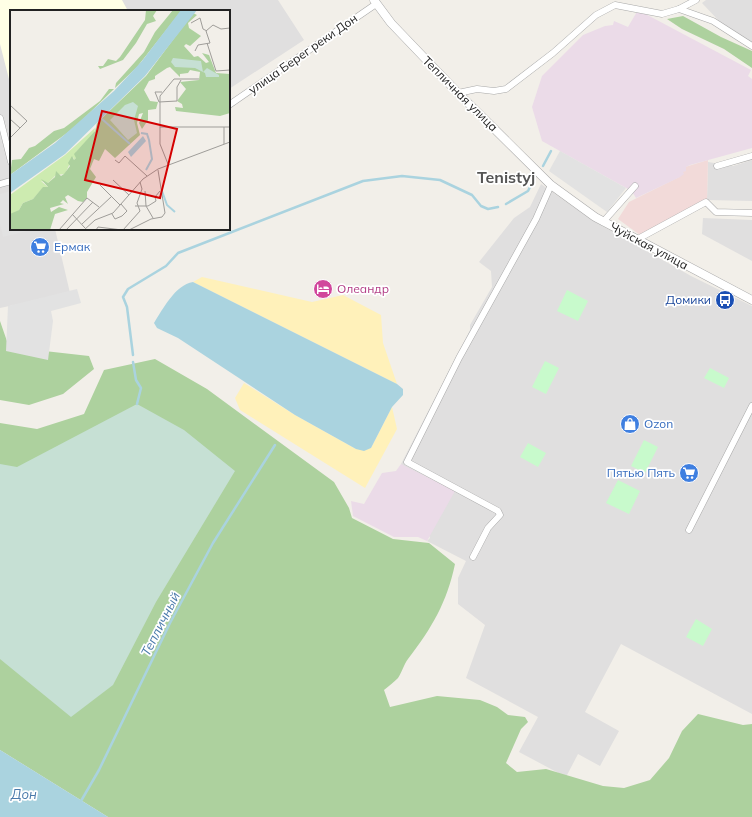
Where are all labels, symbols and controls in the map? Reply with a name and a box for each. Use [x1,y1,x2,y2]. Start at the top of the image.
inset map [10,10,230,230]
street label: улица Берег реки Дон [245,10,360,97]
street label: Тепличная улица [420,53,501,134]
district label: Tenistyj [477,167,535,187]
street label: Чуйская улица [608,219,691,272]
supermarket icon: Ермак [29,236,51,258]
place label: Ермак [54,239,91,254]
hotel icon: Олеандр [312,278,334,300]
place label: Олеандр [337,281,389,296]
bus stop icon: Домики [714,289,736,311]
place label: Домики [666,292,711,307]
shop icon: Ozon [619,413,641,435]
place label: Ozon [644,416,673,431]
supermarket icon: Пятью Пять [678,462,700,484]
place label: Пятью Пять [607,465,675,480]
water label: Тепличный [137,589,183,659]
water label: Дон [10,786,37,802]

